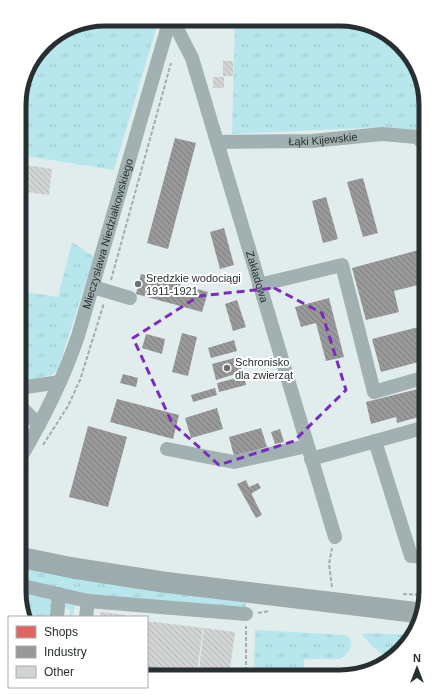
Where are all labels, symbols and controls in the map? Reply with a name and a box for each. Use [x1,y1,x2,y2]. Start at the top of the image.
street label: Łąki Kijewskie [288,130,358,147]
street label: Mieczysława Niedziałkowskiego [80,157,135,310]
street label: Zakładowa [244,249,271,305]
place label: Sredzkie wodociągi 1911-1921 [146,272,241,297]
marker: Sredzkie wodociągi 1911-1921 [133,279,143,289]
place label: Schronisko dla zwierząt [235,356,293,381]
marker: Schronisko dla zwierząt [222,363,232,373]
legend [8,616,148,688]
text: Shops [44,625,78,639]
text: Industry [44,645,87,659]
north arrow [397,648,437,688]
text: N [413,652,421,664]
text: Other [44,665,74,679]

